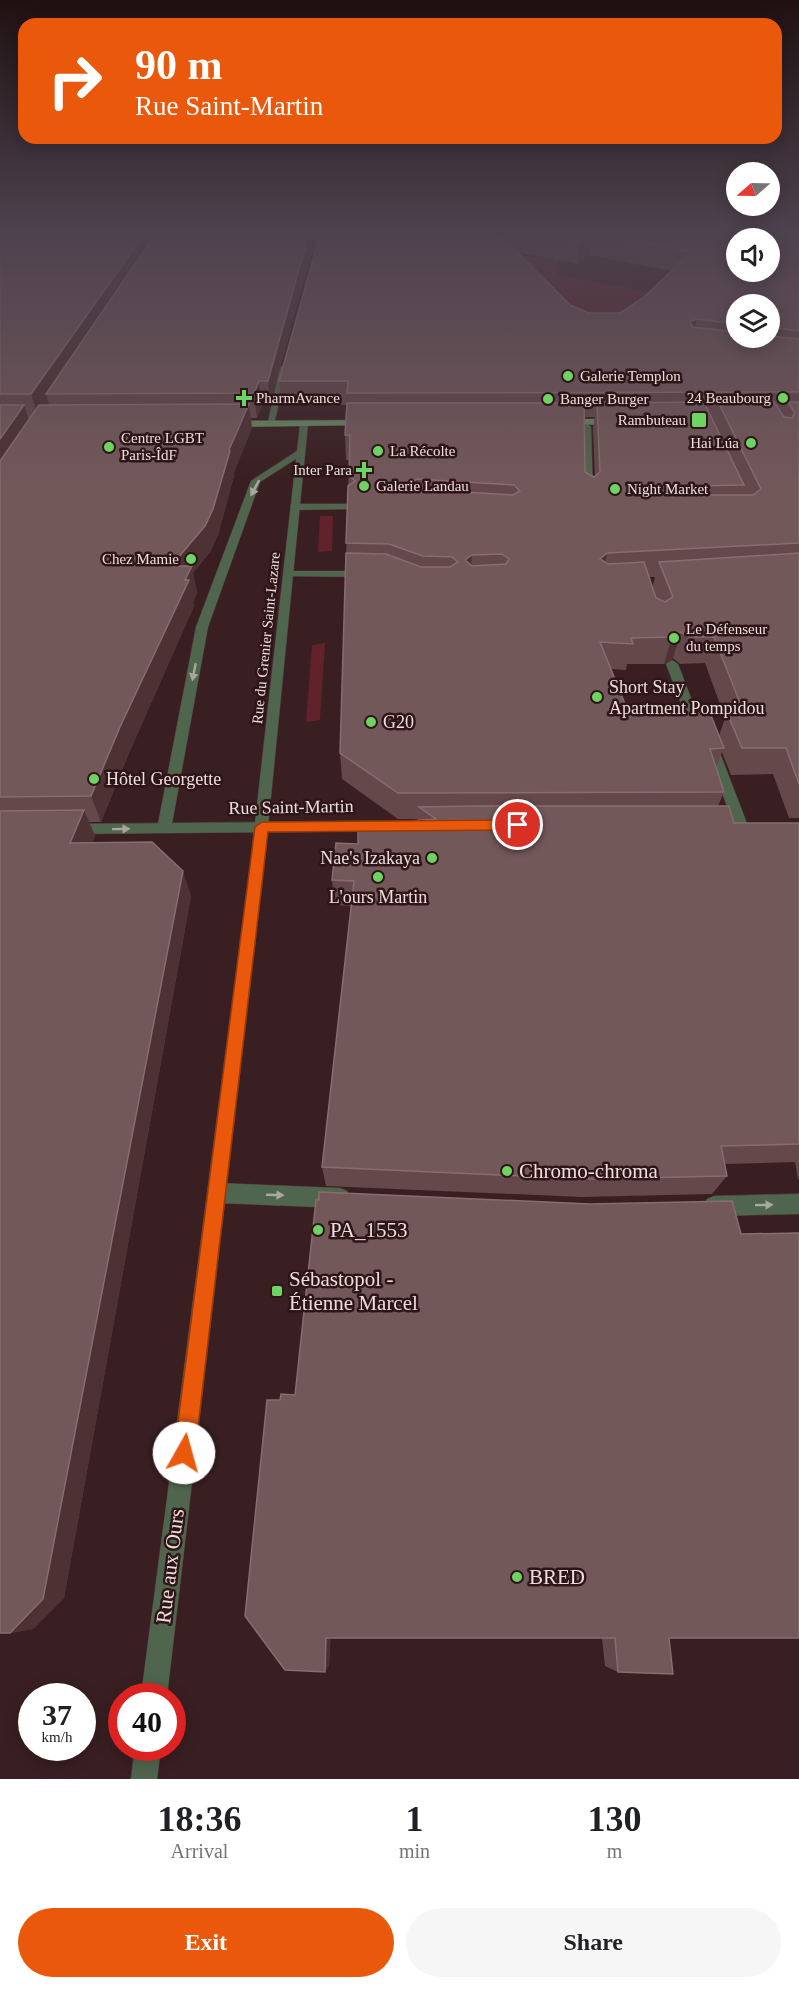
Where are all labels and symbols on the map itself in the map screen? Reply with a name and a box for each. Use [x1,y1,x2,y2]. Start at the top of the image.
north arrow [726,162,780,216]
place label: Galerie Templon [580,368,681,384]
marker: Galerie Templon [561,369,575,383]
place label: PharmAvance [256,390,340,406]
place label: 24 Beaubourg [687,390,771,406]
marker: PharmAvance [237,391,251,405]
place label: Banger Burger [560,391,648,407]
marker: 24 Beaubourg [776,391,790,405]
marker: Banger Burger [541,392,555,406]
marker: Rambuteau [690,411,708,429]
place label: Rambuteau [618,412,686,428]
place label: Centre LGBT Paris-ÎdF [121,430,204,463]
place label: Hai Lúa [690,435,739,451]
marker: Hai Lúa [744,436,758,450]
marker: Centre LGBT Paris-ÎdF [102,440,116,454]
place label: La Récolte [390,443,456,459]
marker: La Récolte [371,444,385,458]
place label: Inter Para [293,462,352,478]
marker: Inter Para [357,463,371,477]
place label: Galerie Landau [376,478,469,494]
marker: Galerie Landau [357,479,371,493]
one-way arrow [250,480,260,497]
place label: Night Market [627,481,709,497]
marker: Night Market [608,482,622,496]
place label: Chez Mamie [102,551,179,567]
street label: Rue du Grenier Saint-Lazare [249,551,283,725]
marker: Chez Mamie [184,552,198,566]
place label: Le Défenseur du temps [686,621,767,654]
marker: Le Défenseur du temps [667,631,681,645]
one-way arrow [189,662,198,681]
place label: Short Stay Apartment Pompidou [609,677,765,718]
marker: Short Stay Apartment Pompidou [590,690,604,704]
place label: G20 [383,712,414,732]
marker: G20 [364,715,378,729]
place label: Hôtel Georgette [106,769,221,789]
marker: Hôtel Georgette [87,772,101,786]
street label: Rue Saint-Martin [228,796,354,818]
pin [492,799,543,850]
one-way arrow [112,824,131,834]
place label: Nae's Izakaya [320,848,420,868]
marker: Nae's Izakaya [425,851,439,865]
marker: L'ours Martin [371,870,385,884]
place label: L'ours Martin [329,887,427,907]
place label: Chromo-chroma [519,1159,658,1183]
marker: Chromo-chroma [500,1164,514,1178]
one-way arrow [266,1190,285,1200]
one-way arrow [754,1200,773,1210]
place label: PA_1553 [330,1218,407,1242]
marker: PA_1553 [311,1223,325,1237]
place label: Sébastopol - Étienne Marcel [289,1267,418,1315]
marker: Sébastopol - Étienne Marcel [270,1284,284,1298]
position arrow [152,1421,216,1485]
street label: Rue aux Ours [151,1507,189,1625]
place label: BRED [529,1565,585,1589]
marker: BRED [510,1570,524,1584]
speed limit sign: 40 [108,1683,186,1761]

